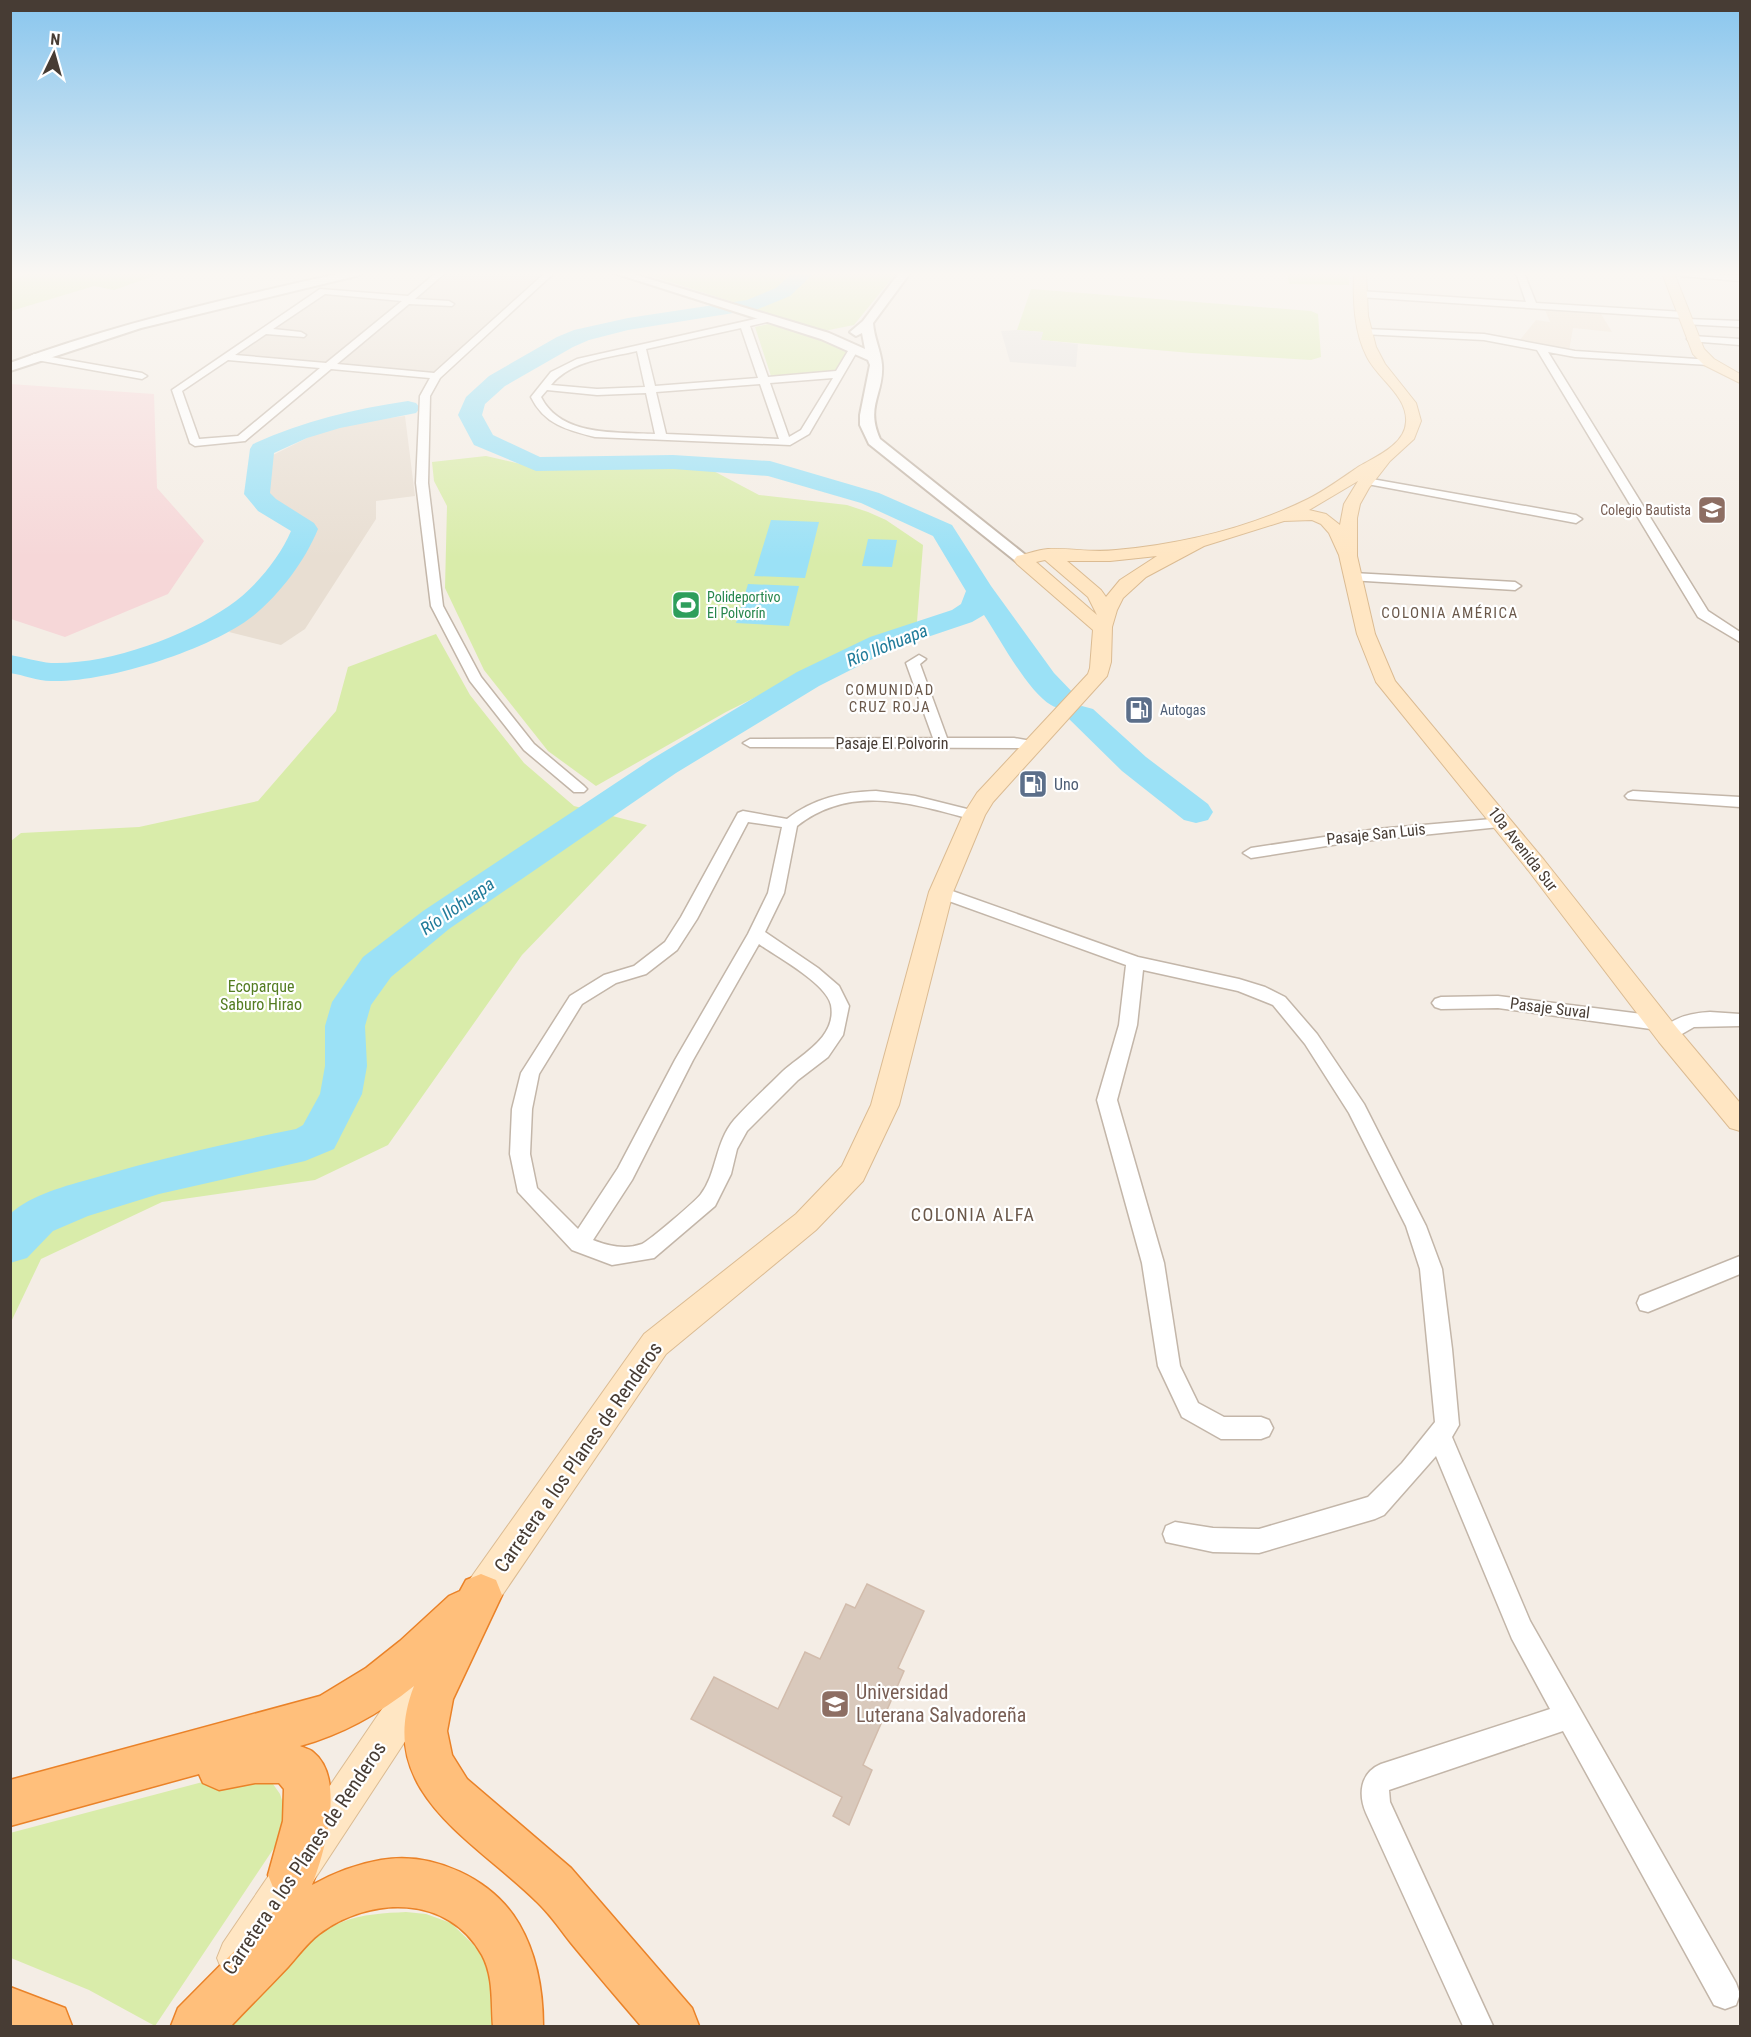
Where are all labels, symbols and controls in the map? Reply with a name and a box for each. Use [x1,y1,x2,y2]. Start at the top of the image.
north arrow [24,24,84,84]
text: N [50,30,61,49]
school or university icon: Colegio Bautista [1696,494,1728,526]
place label: Colegio Bautista [1600,502,1691,518]
sports icon: Polideportivo El Polvorín [670,589,702,621]
place label: Polideportivo El Polvorín [707,589,780,621]
district label: COLONIA AMÉRICA [1381,604,1519,622]
water label: Río Ilohuapa [843,619,931,671]
district label: COMUNIDAD CRUZ ROJA [845,681,935,716]
fuel station icon: Autogas [1123,694,1155,726]
place label: Autogas [1160,702,1206,718]
street label: Pasaje El Polvorin [836,734,948,753]
fuel station icon: Uno [1017,768,1049,800]
place label: Uno [1054,775,1079,794]
street label: 10a Avenida Sur [1484,803,1562,895]
street label: Pasaje San Luis [1326,819,1426,849]
water label: Río Ilohuapa [416,873,498,939]
park label: Ecoparque Saburo Hirao [220,977,302,1014]
street label: Pasaje Suval [1509,994,1591,1022]
district label: COLONIA ALFA [911,1204,1035,1225]
street label: Carretera a los Planes de Renderos [489,1337,667,1577]
place label: Universidad Luterana Salvadoreña [856,1680,1026,1727]
school or university icon: Universidad Luterana Salvadoreña [819,1688,851,1720]
street label: Carretera a los Planes de Renderos [217,1737,391,1979]

